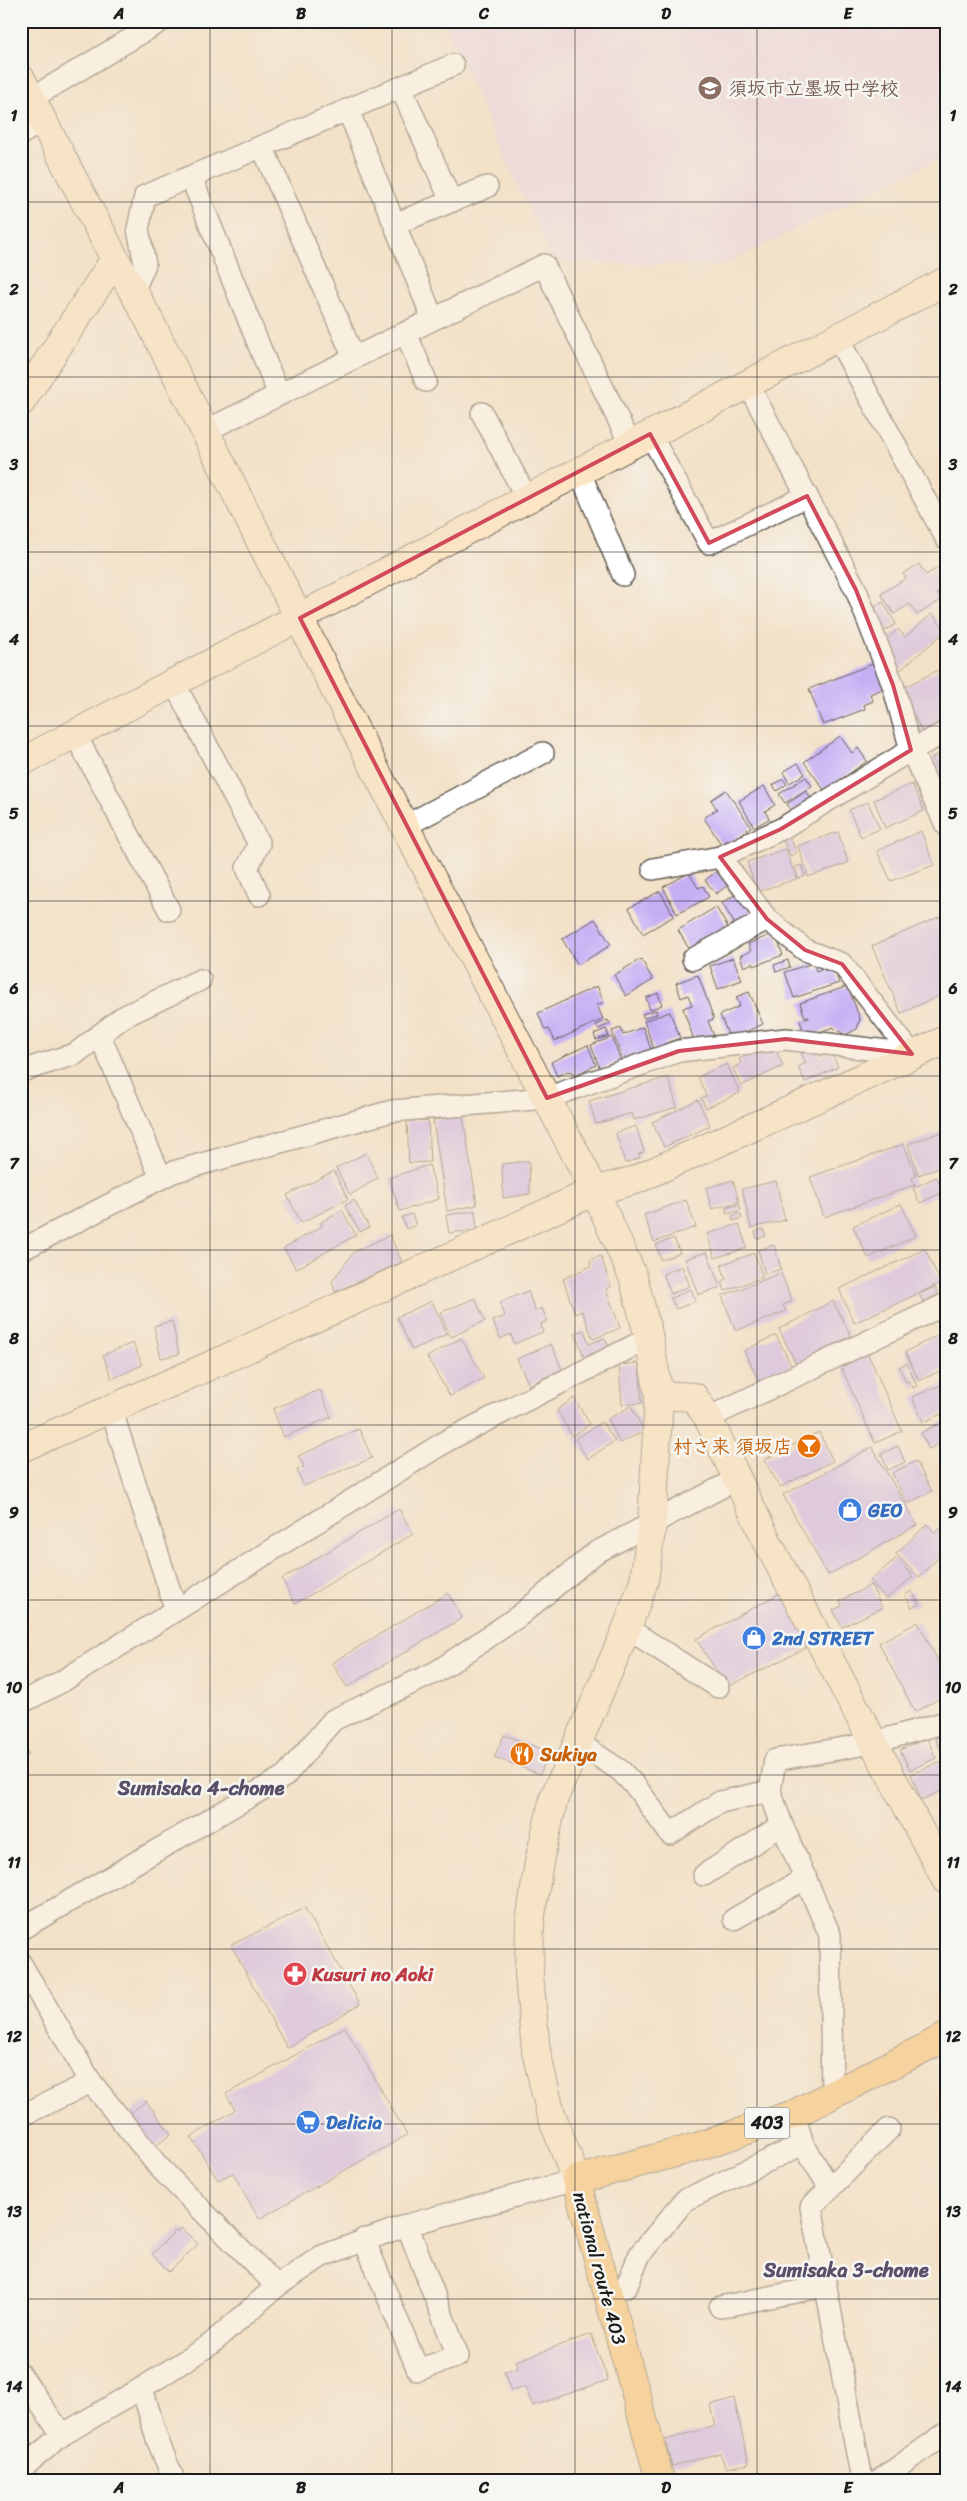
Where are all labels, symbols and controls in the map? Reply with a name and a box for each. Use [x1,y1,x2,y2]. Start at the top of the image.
text: A [113,0,124,28]
text: B [296,0,307,28]
text: C [478,0,490,28]
text: D [661,0,671,28]
text: E [844,0,854,28]
place label: 須坂市立墨坂中学校 [728,72,899,105]
school or university icon: 須坂市立墨坂中学校 [697,75,723,101]
text: 1 [11,101,18,130]
text: 1 [950,101,957,130]
text: 2 [8,275,19,304]
text: 2 [947,275,958,304]
text: 3 [9,450,19,479]
text: 3 [948,450,958,479]
text: 4 [8,625,19,654]
text: 4 [947,625,958,654]
text: 5 [9,799,19,828]
text: 5 [948,799,958,828]
text: 6 [8,974,19,1003]
text: 6 [947,974,958,1003]
text: 7 [9,1149,20,1178]
text: 7 [948,1149,959,1178]
text: 8 [8,1324,19,1353]
text: 8 [947,1324,958,1353]
place label: 村さ来 須坂店 [673,1430,792,1463]
bar icon: 村さ来 須坂店 [796,1433,822,1459]
place label: GEO [867,1494,903,1527]
shop icon: GEO [837,1497,863,1523]
text: 9 [9,1498,19,1527]
text: 9 [948,1498,958,1527]
place label: 2nd STREET [771,1622,875,1655]
shop icon: 2nd STREET [741,1625,767,1651]
text: 10 [6,1673,22,1702]
text: 10 [945,1673,961,1702]
place label: Sukiya [539,1738,597,1771]
restaurant icon: Sukiya [509,1741,535,1767]
district label: Sumisaka 4-chome [117,1771,285,1806]
text: 11 [7,1848,21,1877]
text: 11 [946,1848,960,1877]
place label: Kusuri no Aoki [311,1958,434,1991]
pharmacy icon: Kusuri no Aoki [282,1961,308,1987]
text: 12 [6,2022,23,2051]
text: 12 [945,2022,962,2051]
place label: Delicia [326,2106,383,2139]
road number: 403 [744,2108,790,2138]
supermarket icon: Delicia [295,2109,321,2135]
street label: national route 403 [563,2188,636,2349]
text: 13 [6,2197,22,2226]
text: 13 [945,2197,961,2226]
district label: Sumisaka 3-chome [762,2253,929,2288]
text: 14 [6,2372,22,2401]
text: 14 [945,2372,961,2401]
text: A [113,2473,124,2501]
text: B [296,2473,307,2501]
text: C [478,2473,490,2501]
text: D [661,2473,671,2501]
text: E [844,2473,854,2501]

